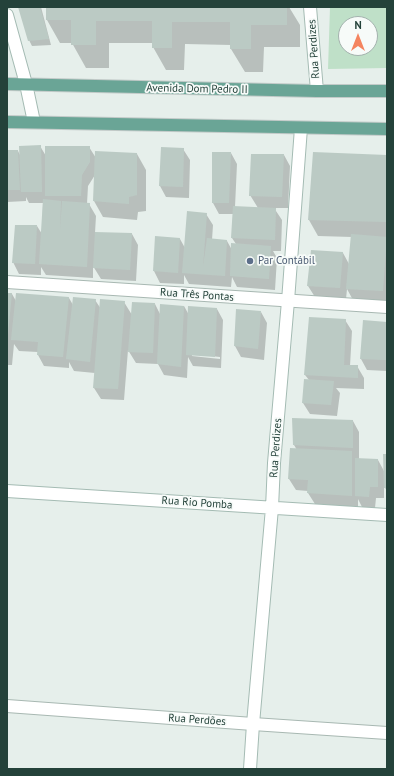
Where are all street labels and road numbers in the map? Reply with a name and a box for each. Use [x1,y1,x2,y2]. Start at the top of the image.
street label: Rua Perdizes [305,19,323,79]
street label: Avenida Dom Pedro II [146,82,248,96]
street label: Rua Três Pontas [160,286,234,304]
street label: Rua Perdizes [267,418,285,478]
street label: Rua Rio Pomba [161,494,233,512]
street label: Rua Perdões [168,711,226,729]

